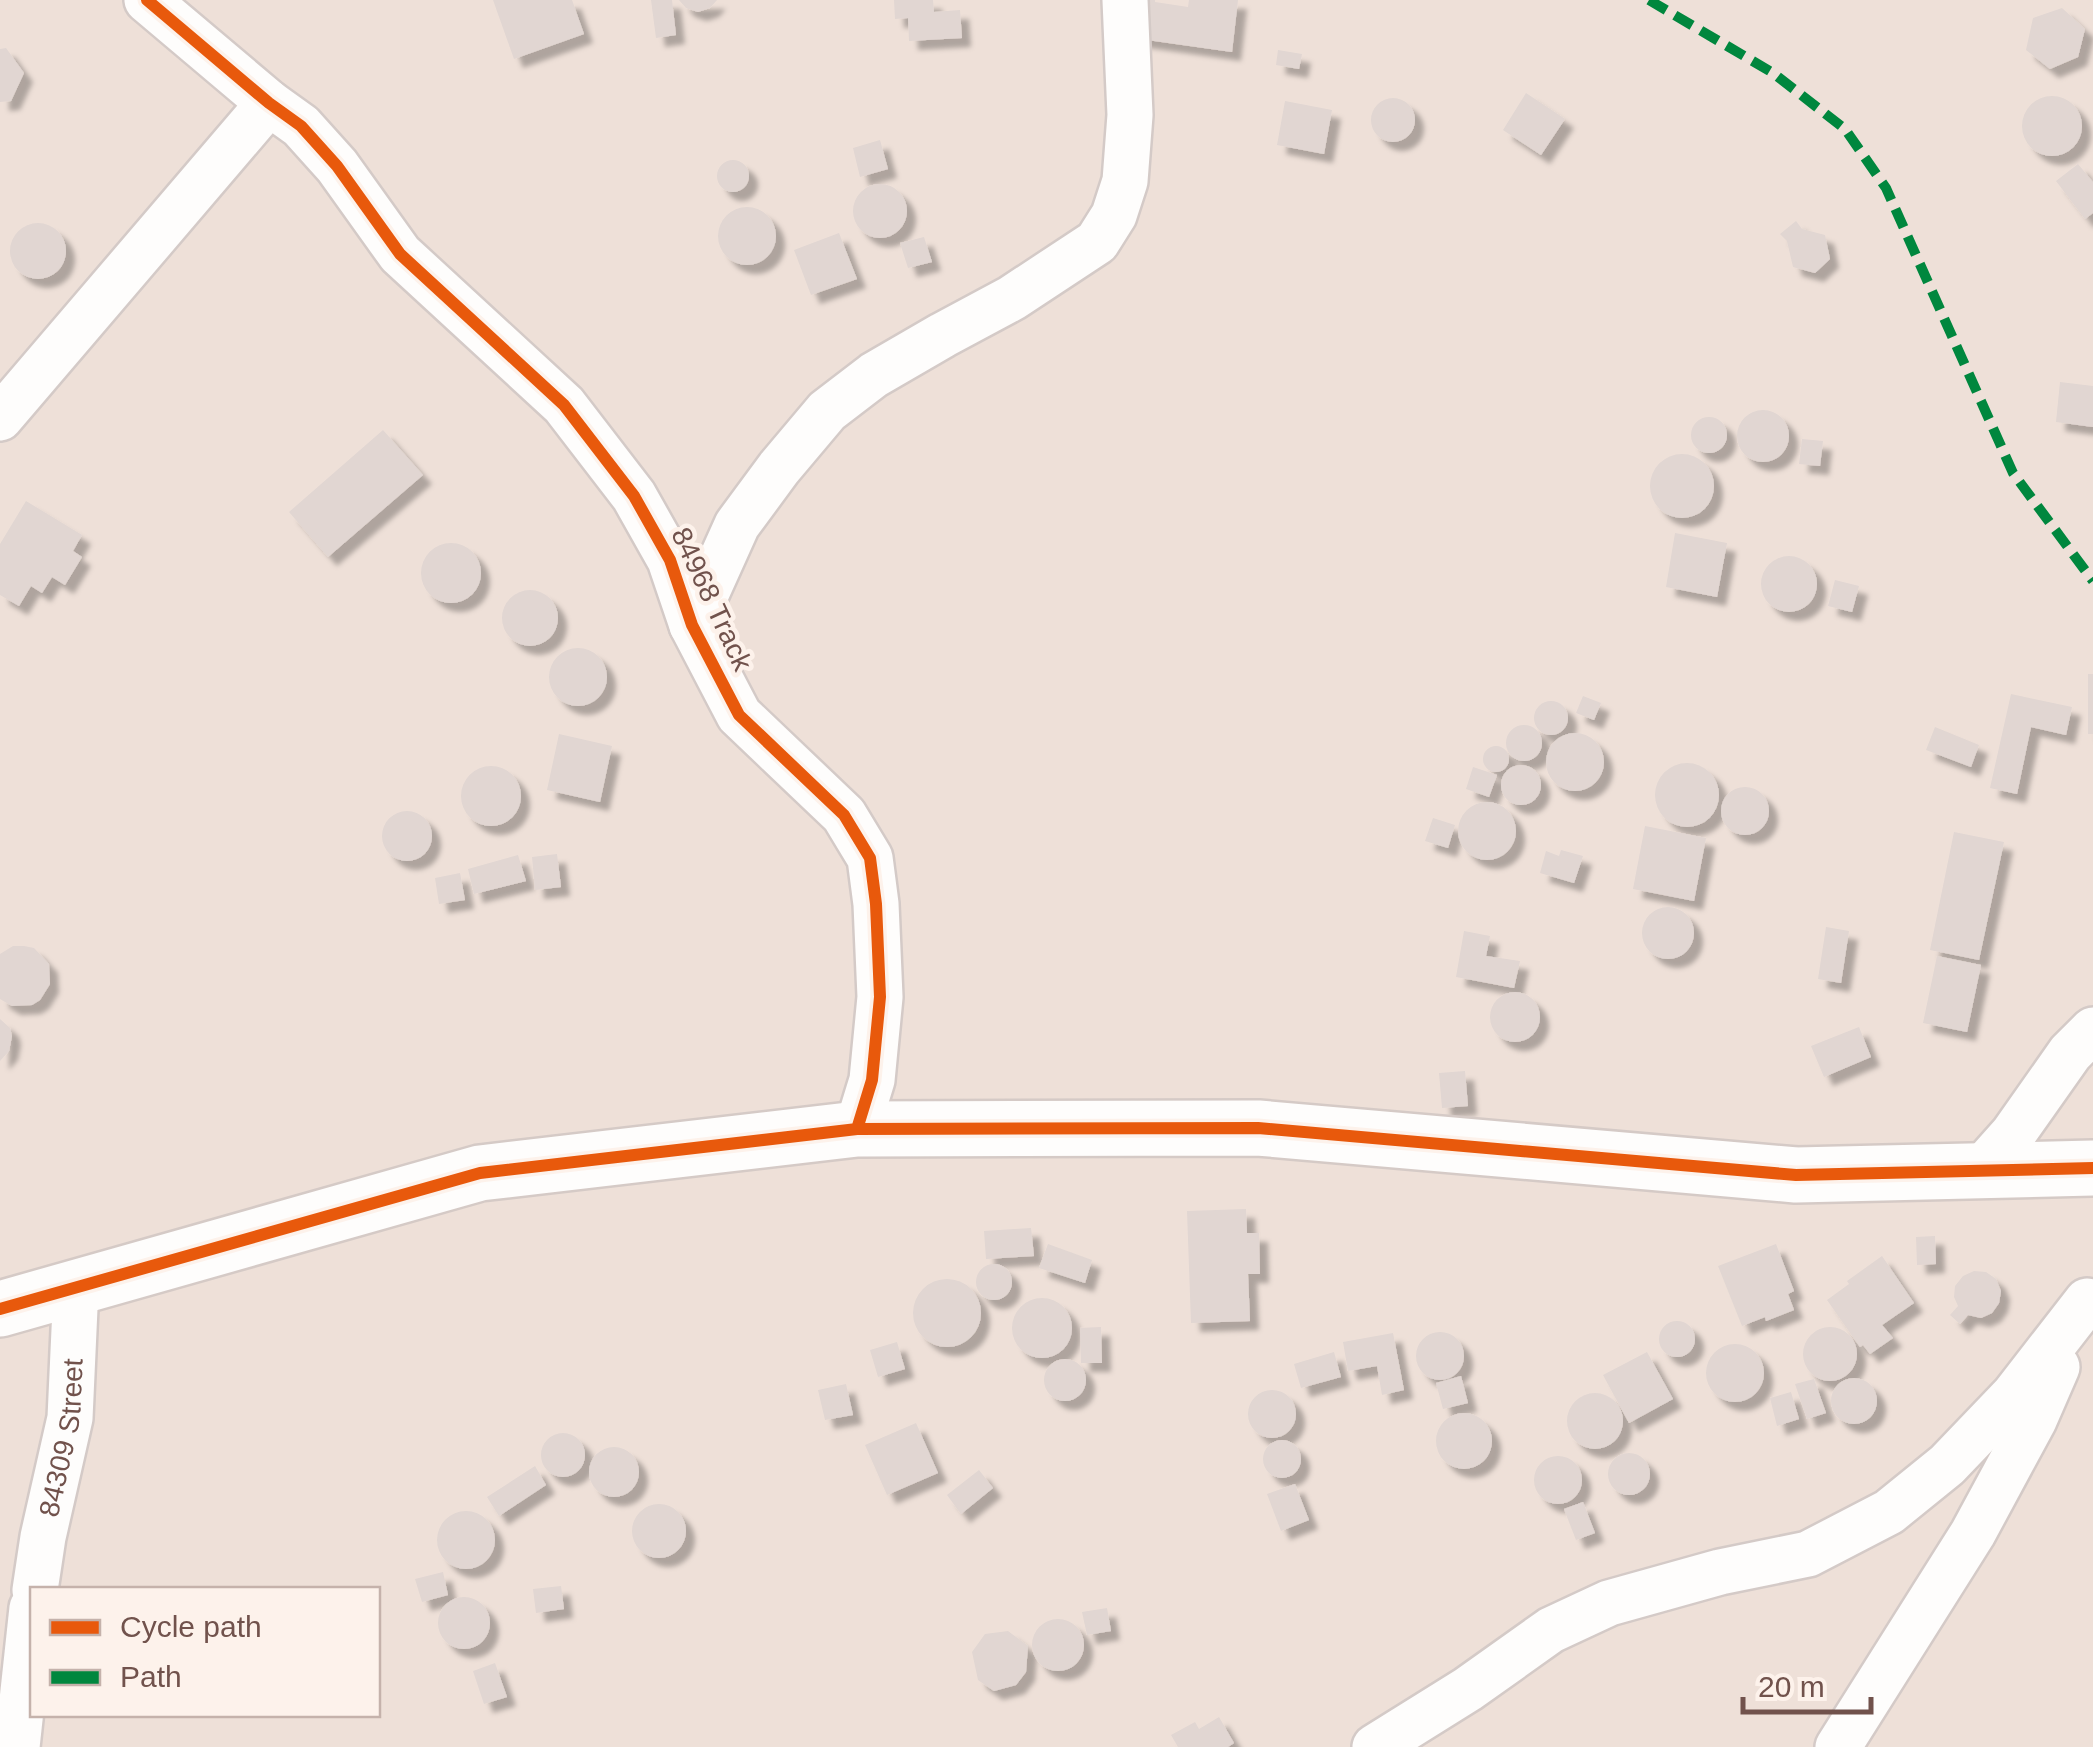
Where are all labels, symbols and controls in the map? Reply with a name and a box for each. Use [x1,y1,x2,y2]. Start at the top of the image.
street label: 84968 Track [665,523,759,676]
street label: 84309 Street [33,1358,88,1520]
legend [30,1587,380,1717]
text: Cycle path [120,1610,262,1643]
scale bar [1743,1652,1870,1714]
text: Path [120,1660,182,1693]
text: 20 m [1758,1670,1825,1703]

